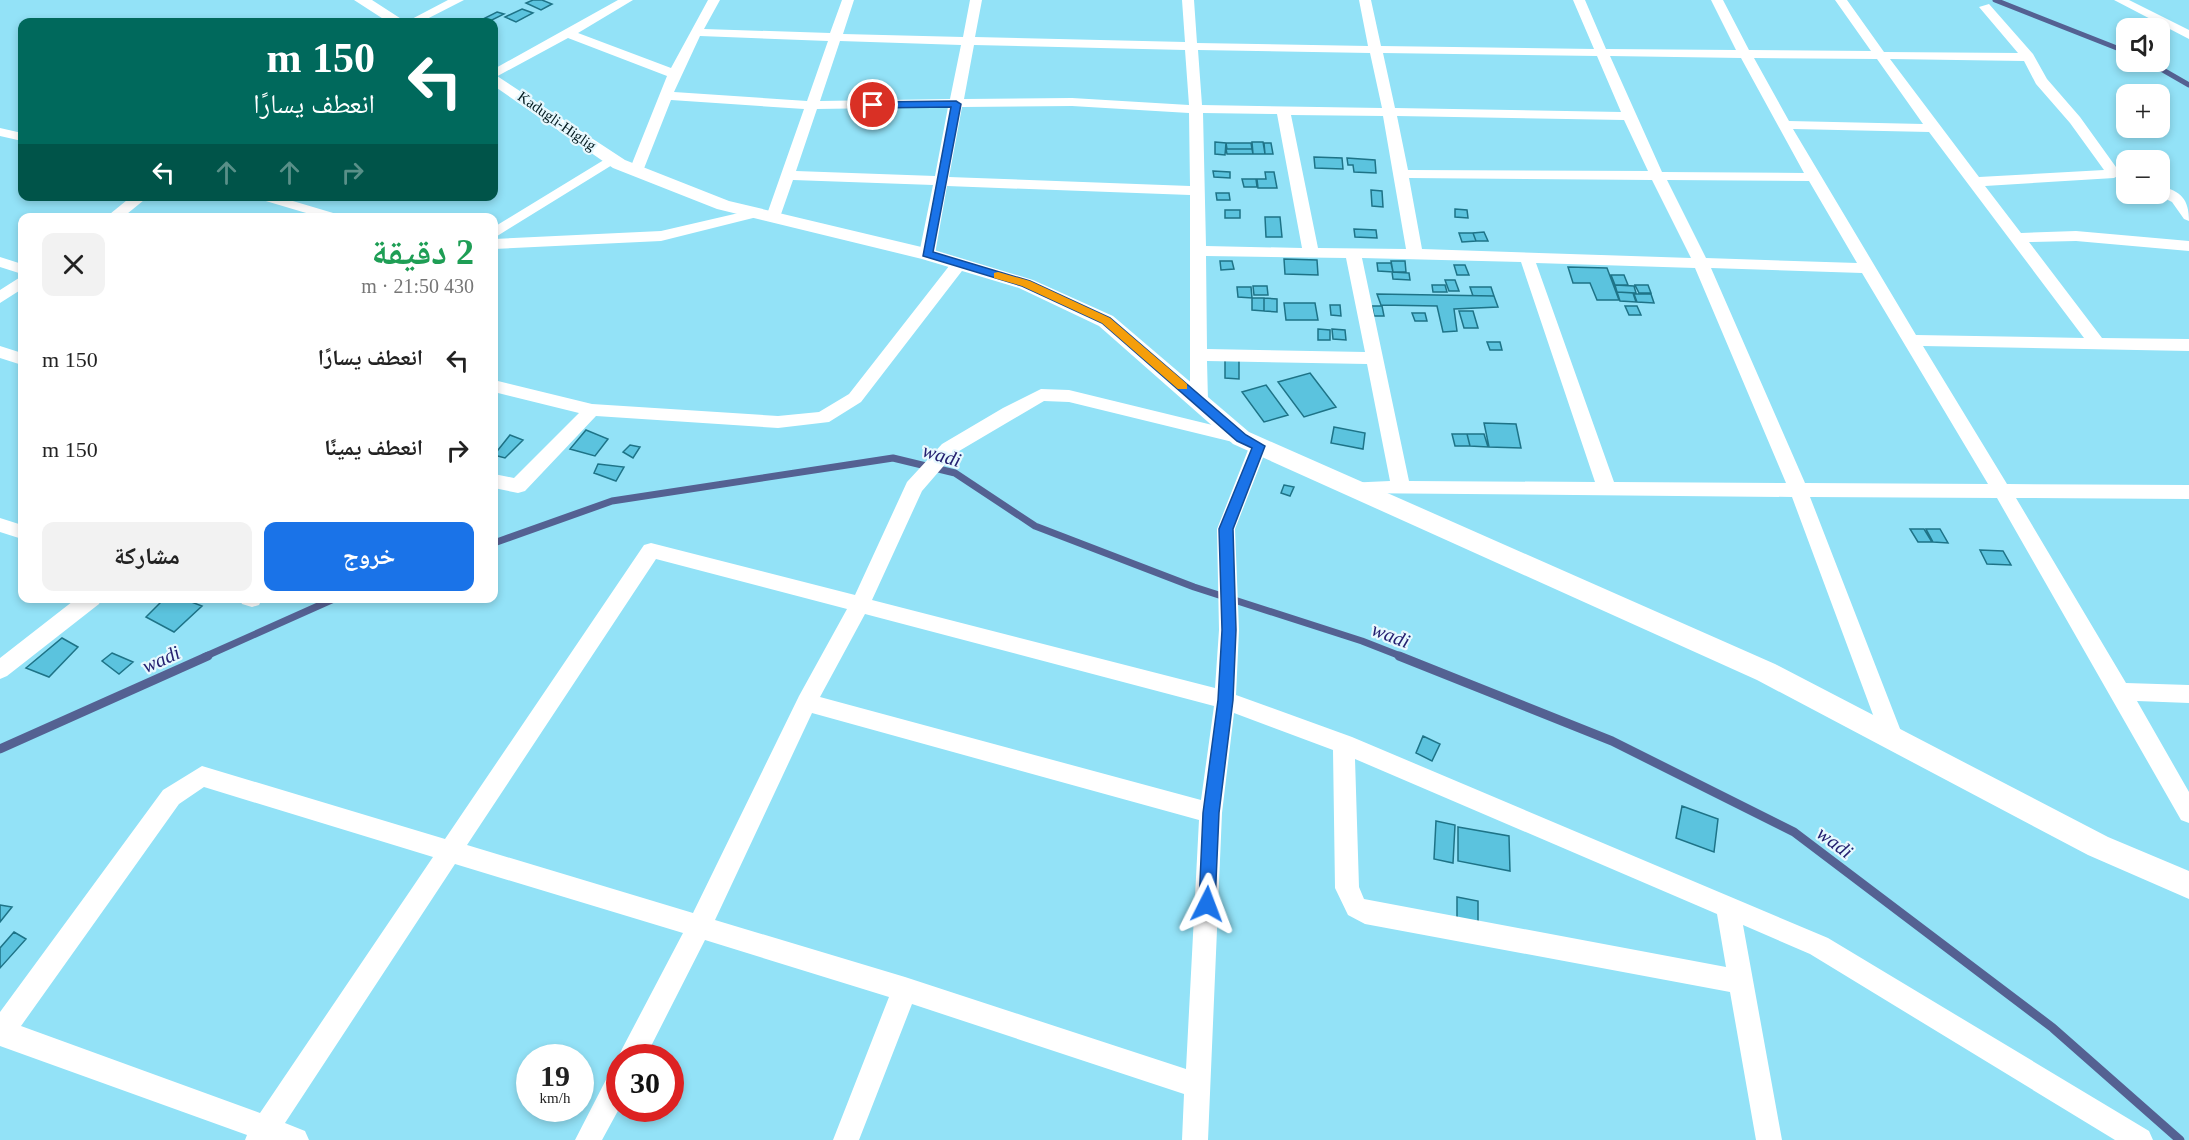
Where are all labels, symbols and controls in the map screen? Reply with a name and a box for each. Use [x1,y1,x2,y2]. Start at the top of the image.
map controls [2116,18,2170,204]
button: sound [2116,18,2170,72]
text: 150 m [267,35,375,81]
icon: left [396,42,474,120]
pin [847,79,898,130]
button: + [2116,84,2170,138]
street label: Kadugli-Higlig [515,88,600,154]
icon: arrive [856,88,889,121]
text: انعطف يسارًا [253,89,375,119]
button: − [2116,150,2170,204]
icon: left [147,156,180,189]
icon: ahead [210,156,243,189]
icon: ahead [273,156,306,189]
icon: right [336,156,369,189]
text: 2 دقيقة [371,232,474,272]
button: close [42,233,105,296]
text: 430 m · 21:50 [361,275,474,297]
icon: left [441,344,474,377]
text: انعطف يسارًا [318,345,423,370]
text: 150 m [42,347,98,372]
icon: right [441,434,474,467]
text: انعطف يمينًا [324,435,423,460]
text: 150 m [42,437,98,462]
water label: wadi [920,439,964,471]
button: مشاركة [42,522,252,591]
button: خروج [264,522,474,591]
water label: wadi [1369,618,1413,652]
water label: wadi [139,641,183,677]
water label: wadi [1813,822,1857,862]
position arrow [1175,872,1239,936]
speed limit sign: 30 [606,1044,684,1122]
text: 19 [540,1059,570,1092]
text: km/h [540,1090,570,1106]

